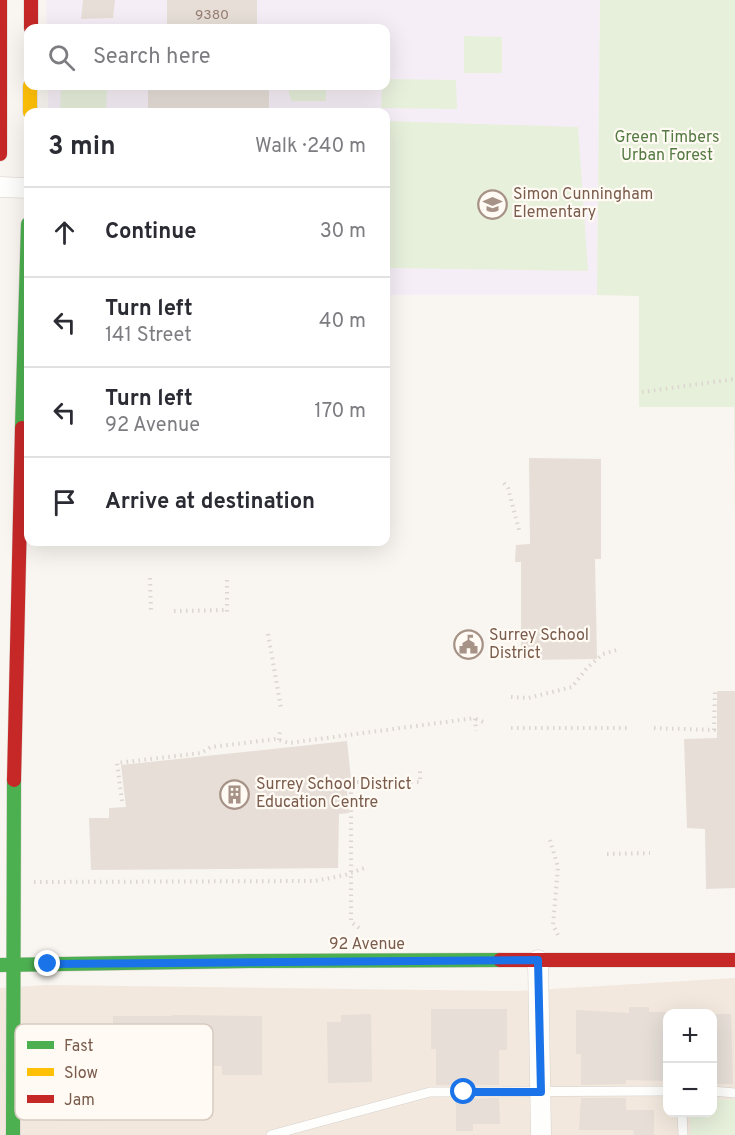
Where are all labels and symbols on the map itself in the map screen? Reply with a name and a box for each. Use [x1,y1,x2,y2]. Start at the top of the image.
house number: 9380 [195,7,229,24]
park label: Green Timbers Urban Forest [614,128,720,166]
place label: Simon Cunningham Elementary [513,185,653,223]
school or university icon: Simon Cunningham Elementary [476,188,508,220]
place label: Surrey School District [489,626,589,664]
public building icon: Surrey School District [452,629,484,661]
place label: Surrey School District Education Centre [256,775,412,813]
building icon: Surrey School District Education Centre [219,778,251,810]
street label: 92 Avenue [329,935,405,955]
route end [34,950,60,976]
legend [15,1024,213,1120]
text: Fast [64,1037,94,1057]
text: Slow [64,1064,98,1084]
route start [450,1078,476,1104]
text: Jam [64,1091,95,1111]

